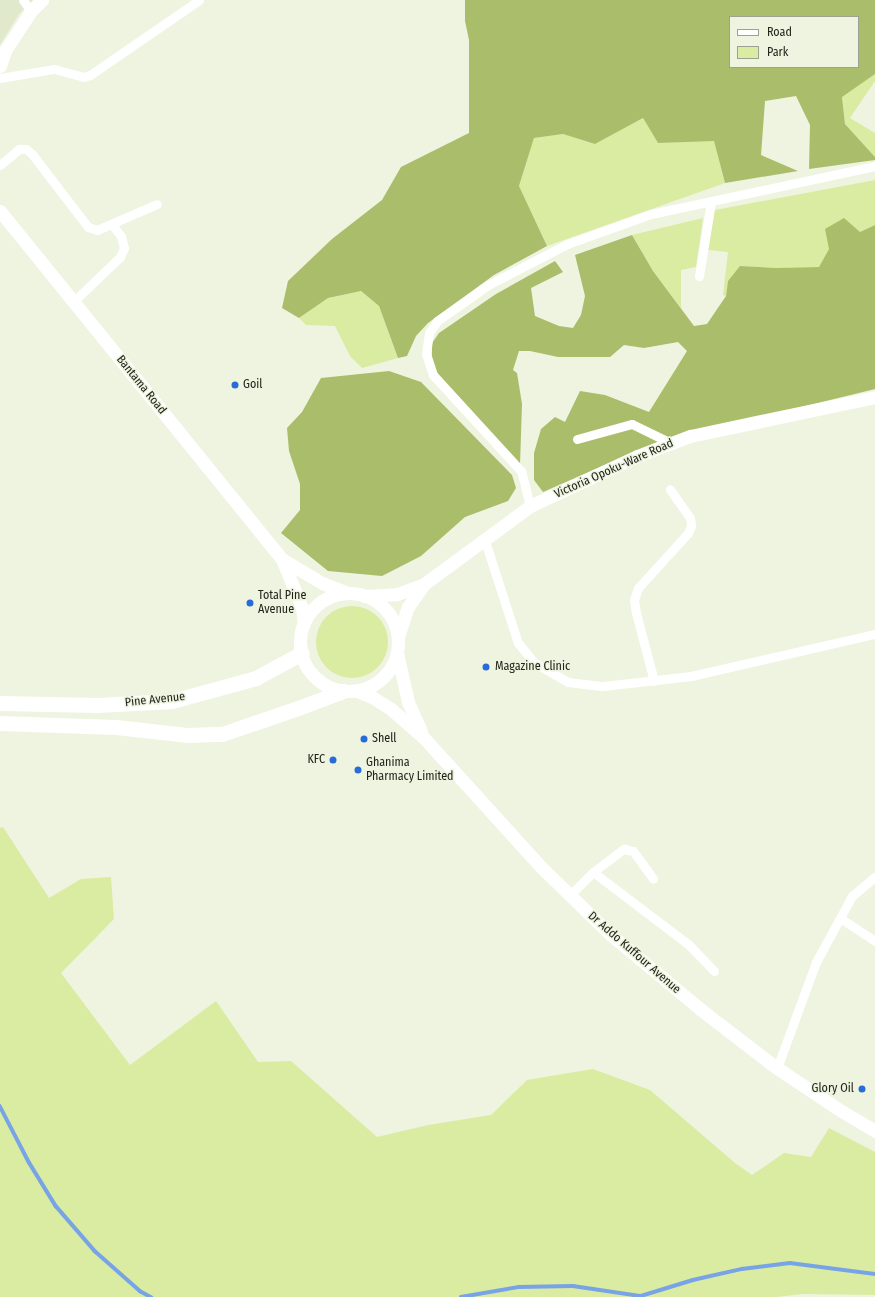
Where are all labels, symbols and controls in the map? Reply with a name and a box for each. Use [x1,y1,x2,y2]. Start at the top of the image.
legend [729,16,859,68]
text: Road [767,25,792,39]
text: Park [767,45,788,59]
street label: Bantama Road [113,353,169,417]
place label: Goil [243,378,262,392]
marker: Goil [230,380,240,390]
street label: Victoria Opoku-Ware Road [552,436,676,502]
place label: Total Pine Avenue [258,589,306,617]
marker: Total Pine Avenue [245,598,255,608]
place label: Magazine Clinic [495,660,570,674]
marker: Magazine Clinic [480,661,492,673]
street label: Pine Avenue [124,690,186,710]
place label: Shell [372,732,397,746]
marker: Shell [359,734,369,744]
place label: KFC [308,753,325,767]
marker: KFC [328,755,338,765]
place label: Ghanima Pharmacy Limited [366,756,454,784]
marker: Ghanima Pharmacy Limited [353,765,363,775]
street label: Dr Addo Kuffour Avenue [585,909,683,997]
place label: Glory Oil [812,1082,854,1096]
marker: Glory Oil [857,1084,867,1094]

